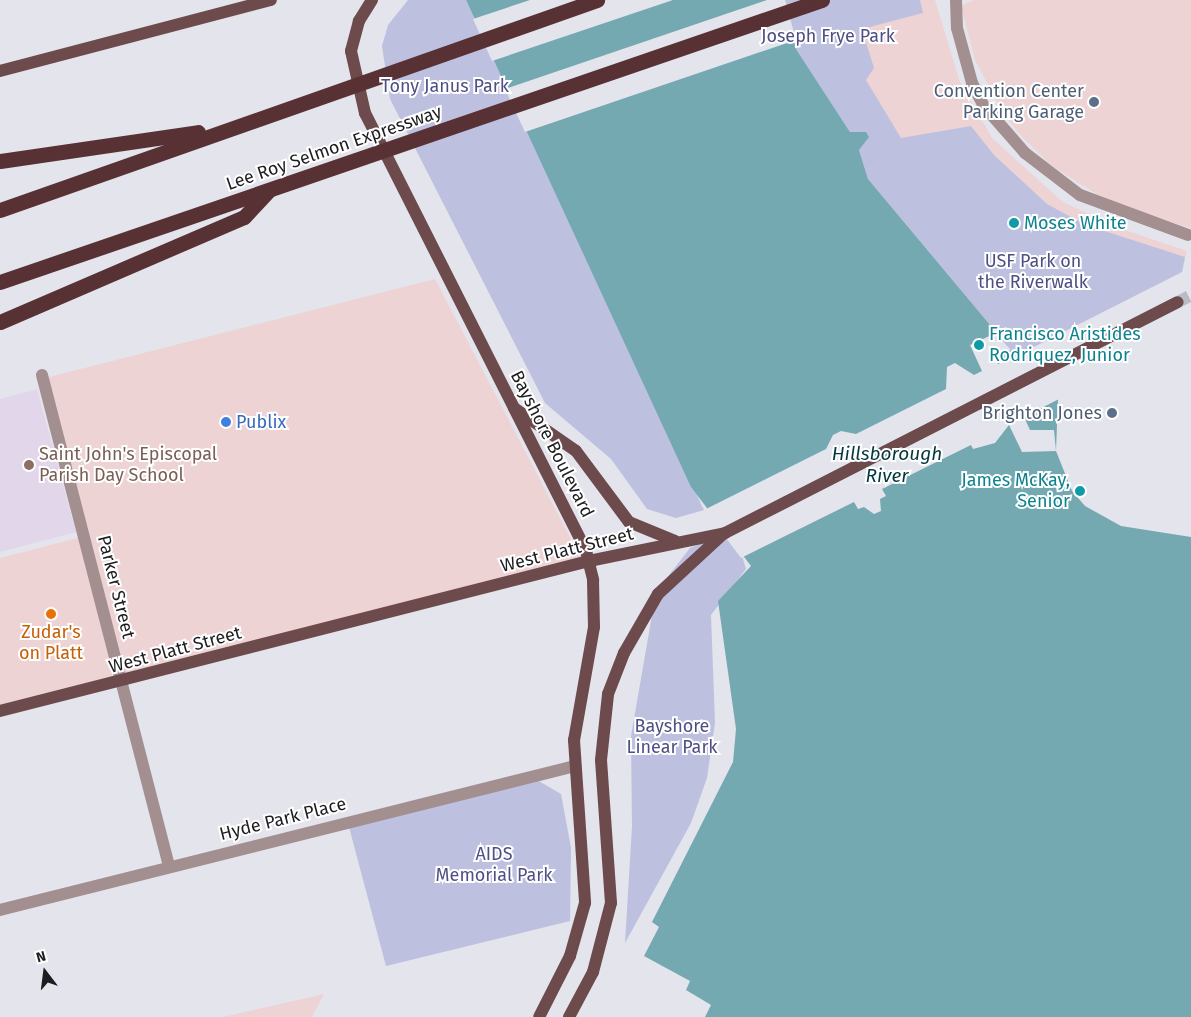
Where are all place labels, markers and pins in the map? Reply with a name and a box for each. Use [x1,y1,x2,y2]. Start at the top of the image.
place label: Convention Center Parking Garage [934,81,1084,124]
marker: Convention Center Parking Garage [1088,96,1100,108]
place label: Moses White [1024,212,1126,234]
marker: Moses White [1008,217,1020,229]
place label: Francisco Aristides Rodriquez, Junior [989,324,1141,366]
marker: Francisco Aristides Rodriquez, Junior [973,339,985,351]
place label: Brighton Jones [982,402,1102,424]
marker: Brighton Jones [1106,407,1118,419]
place label: Publix [236,411,286,433]
marker: Publix [220,416,232,428]
place label: Saint John's Episcopal Parish Day School [39,444,217,486]
marker: Saint John's Episcopal Parish Day School [23,459,35,471]
place label: James McKay, Senior [961,470,1070,512]
marker: James McKay, Senior [1074,485,1086,497]
marker: Zudar's on Platt [45,608,57,620]
place label: Zudar's on Platt [19,622,83,664]

